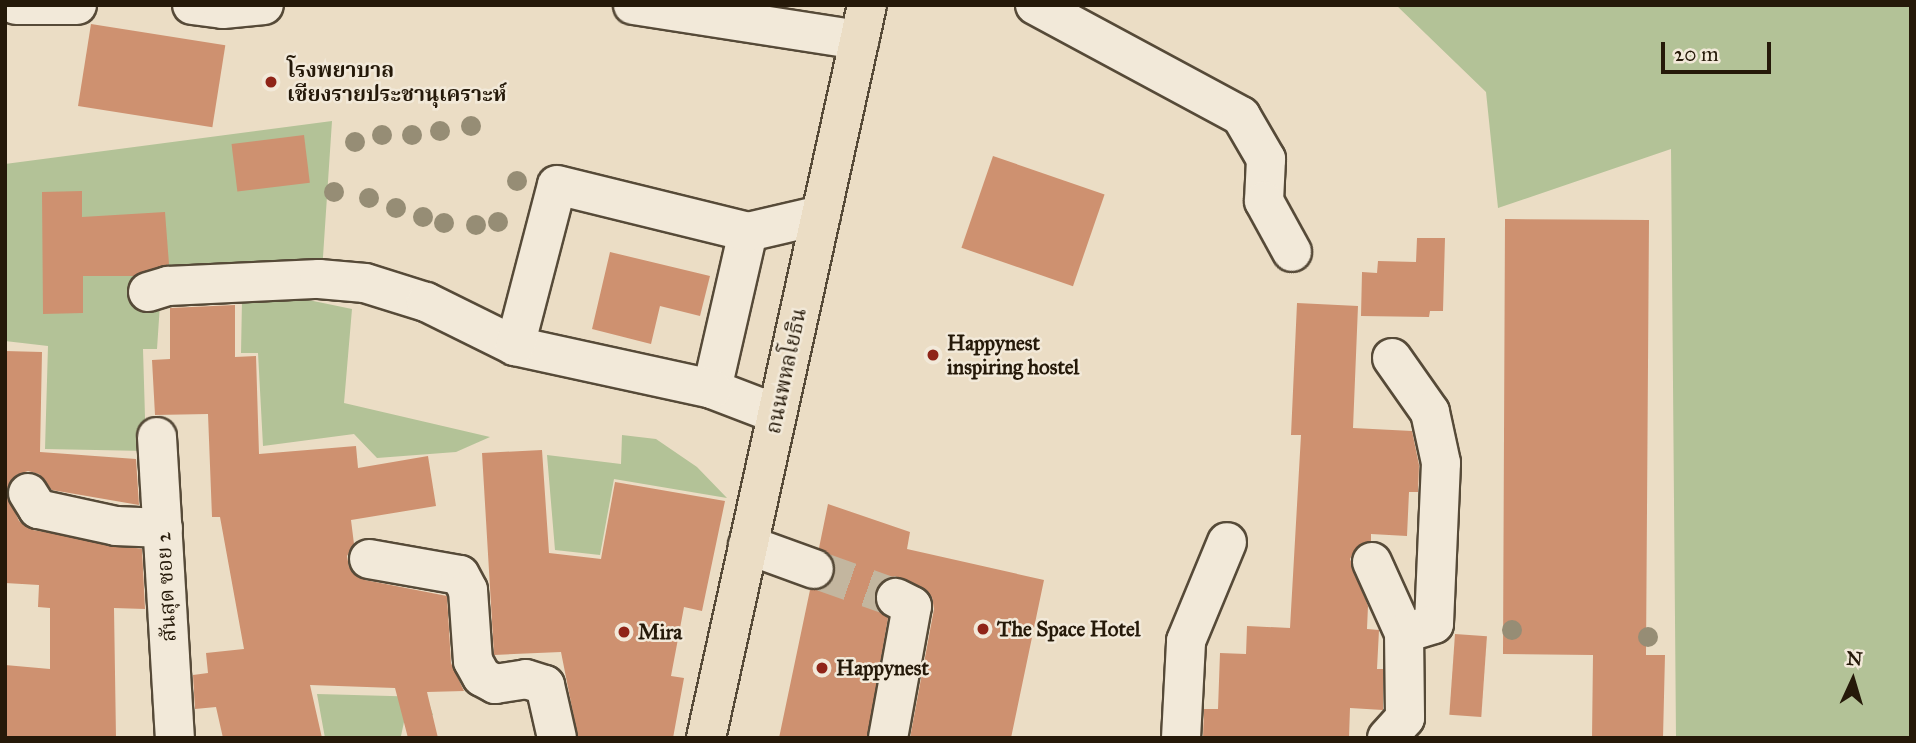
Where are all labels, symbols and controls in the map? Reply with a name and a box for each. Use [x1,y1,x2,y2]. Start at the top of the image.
scale bar [1664,28,1774,72]
text: 20 m [1674,41,1719,67]
place label: โรงพยาบาล เชียงรายประชานุเคราะห์ [287,57,506,107]
marker: โรงพยาบาล เชียงรายประชานุเคราะห์ [261,72,281,92]
street label: ถนนพหลโยธิน [760,306,812,436]
place label: Happynest inspiring hostel [947,330,1079,380]
marker: Happynest inspiring hostel [925,347,941,363]
street label: สันสุด ซอย 2 [151,531,181,643]
place label: The Space Hotel [997,616,1140,642]
place label: Mira [638,619,682,645]
marker: The Space Hotel [975,621,991,637]
marker: Mira [616,624,632,640]
north arrow [1818,645,1888,715]
text: N [1846,647,1863,671]
place label: Happynest [836,655,929,681]
marker: Happynest [814,660,830,676]

